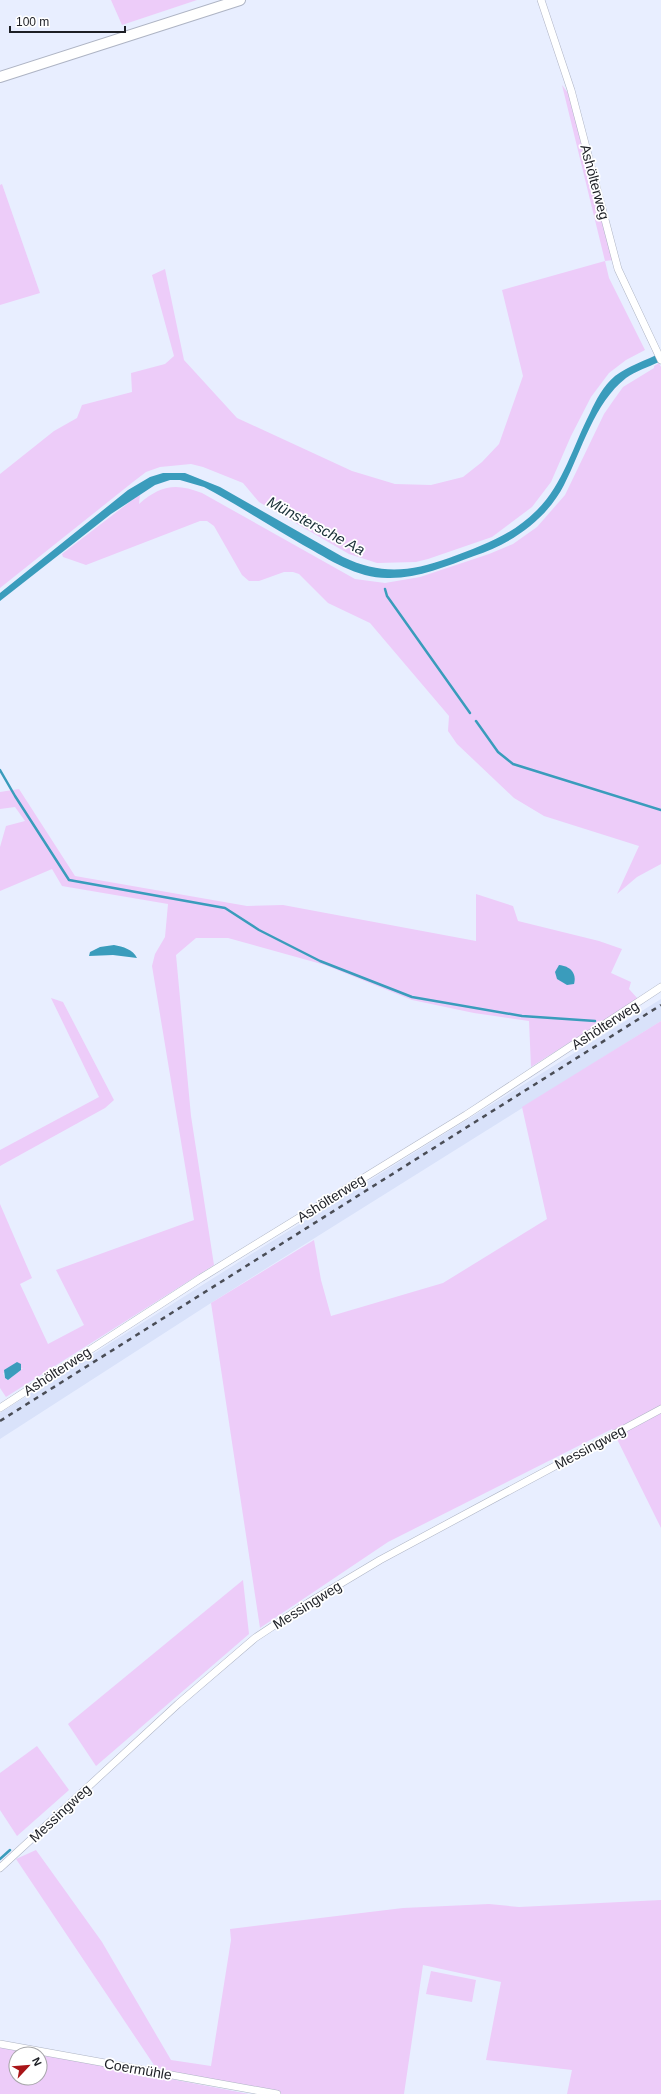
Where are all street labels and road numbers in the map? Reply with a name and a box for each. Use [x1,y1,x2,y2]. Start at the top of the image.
street label: Ashölterweg [577,143,613,221]
street label: Ashölterweg [568,997,642,1053]
street label: Ashölterweg [294,1171,368,1225]
street label: Ashölterweg [20,1343,94,1399]
street label: Messingweg [552,1422,628,1472]
street label: Messingweg [270,1578,344,1632]
street label: Messingweg [26,1781,94,1845]
street label: Coermühle [103,2055,173,2083]

